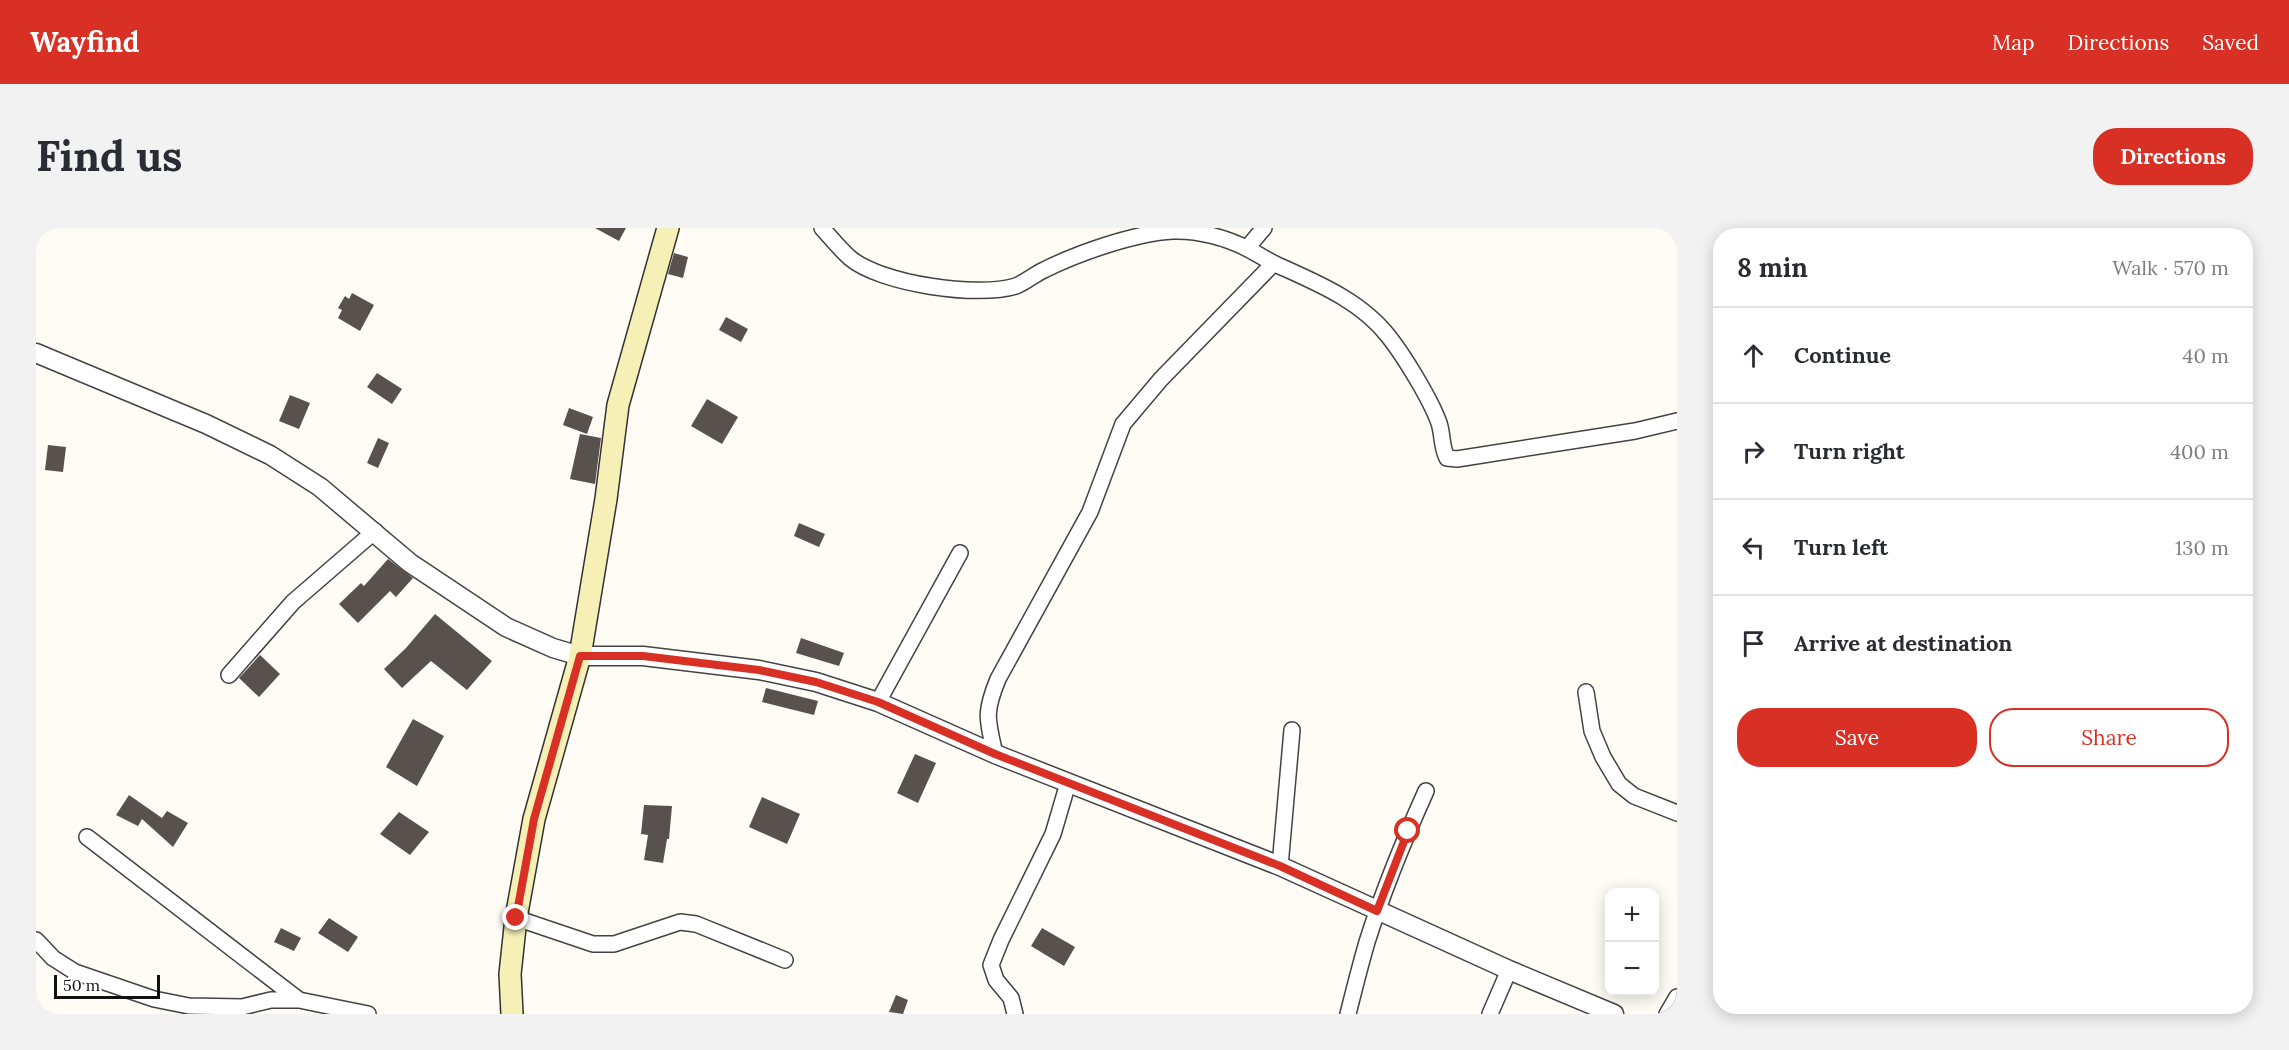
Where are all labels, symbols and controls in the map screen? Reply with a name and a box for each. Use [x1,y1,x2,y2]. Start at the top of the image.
text: Wayfind [30,24,139,60]
text: Map [1992,29,2035,56]
text: Directions [2068,29,2169,56]
text: Saved [2202,29,2259,56]
button: Directions [2093,128,2253,185]
text: Find us [36,129,182,183]
text: 8 min [1737,251,1808,284]
text: Walk · 570 m [2112,255,2229,280]
icon: ahead [1737,339,1770,372]
text: Continue [1794,341,1891,369]
text: 40 m [2183,343,2229,368]
icon: right [1737,435,1770,468]
text: Turn right [1794,437,1905,465]
text: 400 m [2170,439,2229,464]
icon: left [1737,531,1770,564]
text: Turn left [1794,533,1888,561]
text: 130 m [2175,535,2229,560]
icon: arrive [1737,627,1770,660]
text: Arrive at destination [1794,629,2012,657]
button: Save [1737,708,1977,767]
button: Share [1989,708,2229,767]
route start [1394,817,1420,843]
map controls [1605,888,1659,996]
button: + [1605,888,1659,942]
route end [502,904,528,930]
button: − [1605,942,1659,996]
scale bar [54,972,160,1000]
text: 50 m [63,975,100,995]

